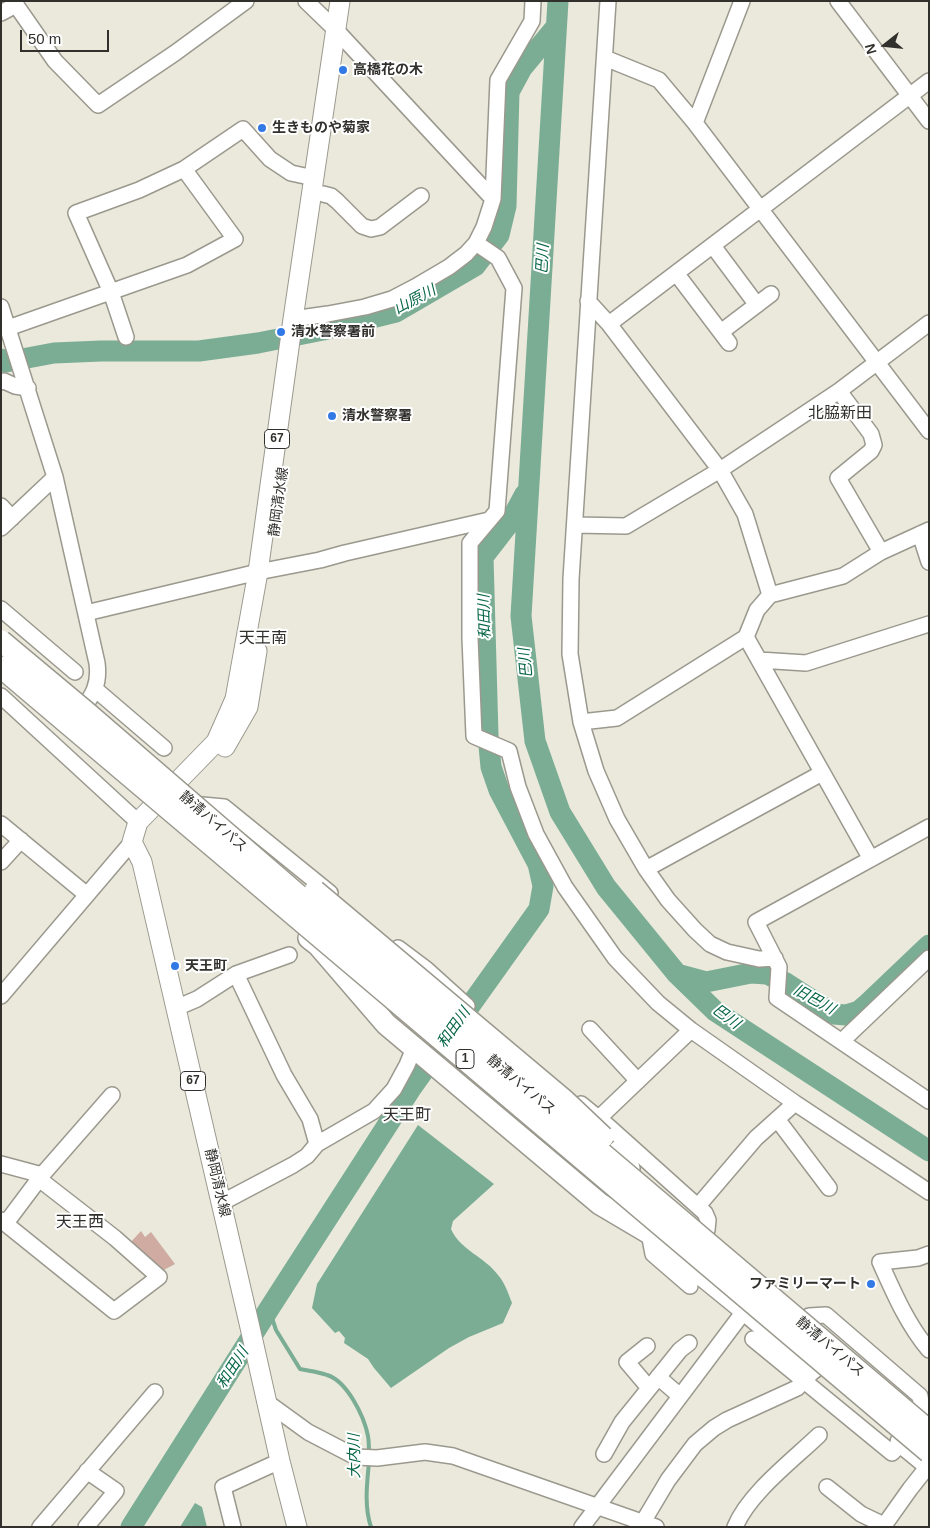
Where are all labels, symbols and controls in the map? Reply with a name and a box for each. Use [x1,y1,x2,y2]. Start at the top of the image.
scale bar [22,20,111,52]
north arrow [860,20,910,70]
text: 50 m [28,30,61,47]
text: N [861,42,880,56]
place label: 高橋花の木 [353,62,423,78]
marker: 高橋花の木 [337,64,349,76]
place label: 生きものや菊家 [272,120,370,136]
marker: 生きものや菊家 [256,122,268,134]
water label: 巴川 [533,244,553,274]
water label: 山原川 [391,281,439,319]
place label: 清水警察署前 [291,324,375,340]
marker: 清水警察署前 [275,326,287,338]
district label: 北脇新田 [808,404,872,424]
place label: 清水警察署 [342,408,412,424]
marker: 清水警察署 [326,410,338,422]
road number: 67 [264,429,290,448]
street label: 静岡清水線 [266,466,292,538]
water label: 和田川 [475,594,495,640]
district label: 天王南 [239,629,287,649]
water label: 巴川 [515,647,537,679]
street label: 静清バイパス [176,788,250,856]
place label: 天王町 [185,958,227,974]
marker: 天王町 [169,960,181,972]
water label: 旧巴川 [790,981,838,1019]
water label: 巴川 [709,1001,743,1033]
water label: 和田川 [434,1004,474,1052]
road number: 1 [456,1050,474,1068]
street label: 静清バイパス [483,1052,559,1118]
road number: 67 [180,1072,206,1090]
district label: 天王町 [383,1106,431,1126]
street label: 静岡清水線 [201,1147,233,1219]
district label: 天王西 [56,1213,104,1233]
place label: ファミリーマート [749,1276,861,1292]
marker: ファミリーマート [865,1278,877,1290]
street label: 静清バイパス [792,1314,868,1380]
water label: 和田川 [213,1344,253,1392]
water label: 大内川 [346,1433,364,1479]

